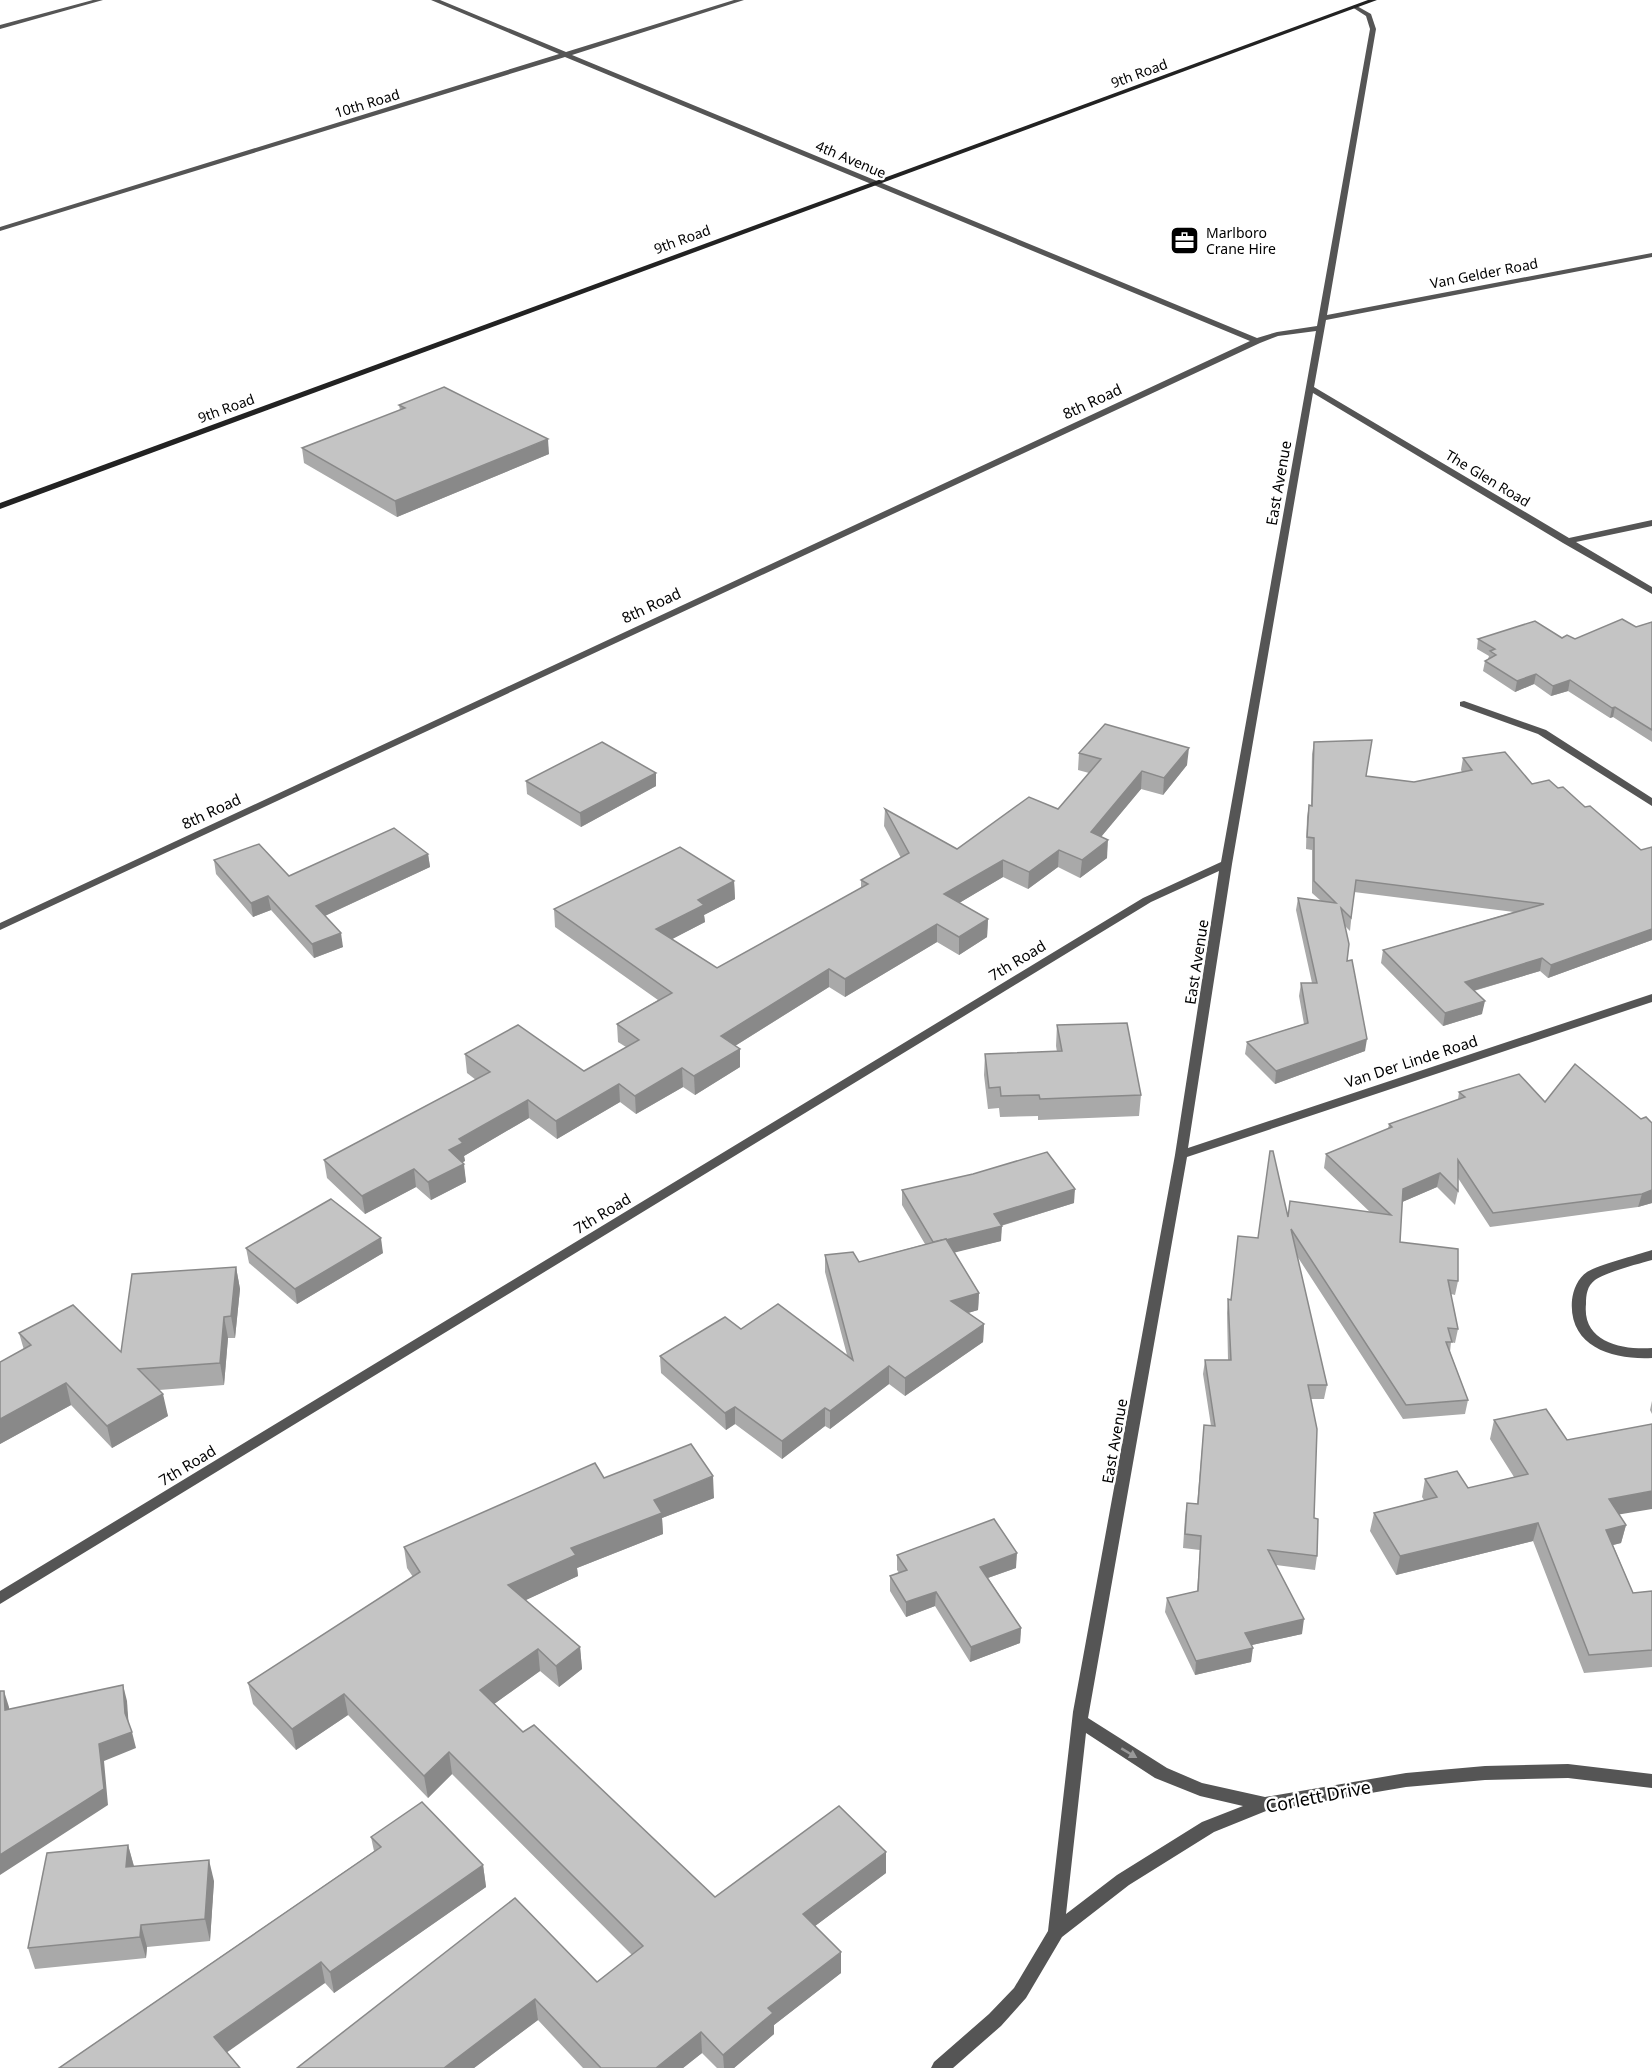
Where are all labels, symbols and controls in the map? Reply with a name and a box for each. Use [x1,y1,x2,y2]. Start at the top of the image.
street label: 9th Road [1108,54,1170,92]
street label: 10th Road [332,84,402,122]
street label: 4th Avenue [813,136,889,182]
street label: 9th Road [651,220,713,258]
place label: Marlboro Crane Hire [1206,223,1276,258]
office icon: Marlboro Crane Hire [1169,224,1201,256]
street label: Van Gelder Road [1428,253,1540,293]
street label: 8th Road [1059,379,1125,423]
street label: 9th Road [195,389,257,427]
street label: East Avenue [1261,439,1295,527]
street label: The Glen Road [1442,445,1534,511]
street label: 8th Road [618,583,684,627]
street label: 8th Road [178,789,244,833]
street label: East Avenue [1179,918,1213,1006]
street label: 7th Road [985,935,1049,985]
street label: Van Der Linde Road [1342,1030,1480,1092]
street label: 7th Road [570,1188,634,1238]
street label: East Avenue [1097,1397,1131,1485]
street label: 7th Road [155,1440,219,1490]
one-way arrow [1121,1748,1137,1759]
street label: Corlett Drive [1263,1774,1373,1818]

